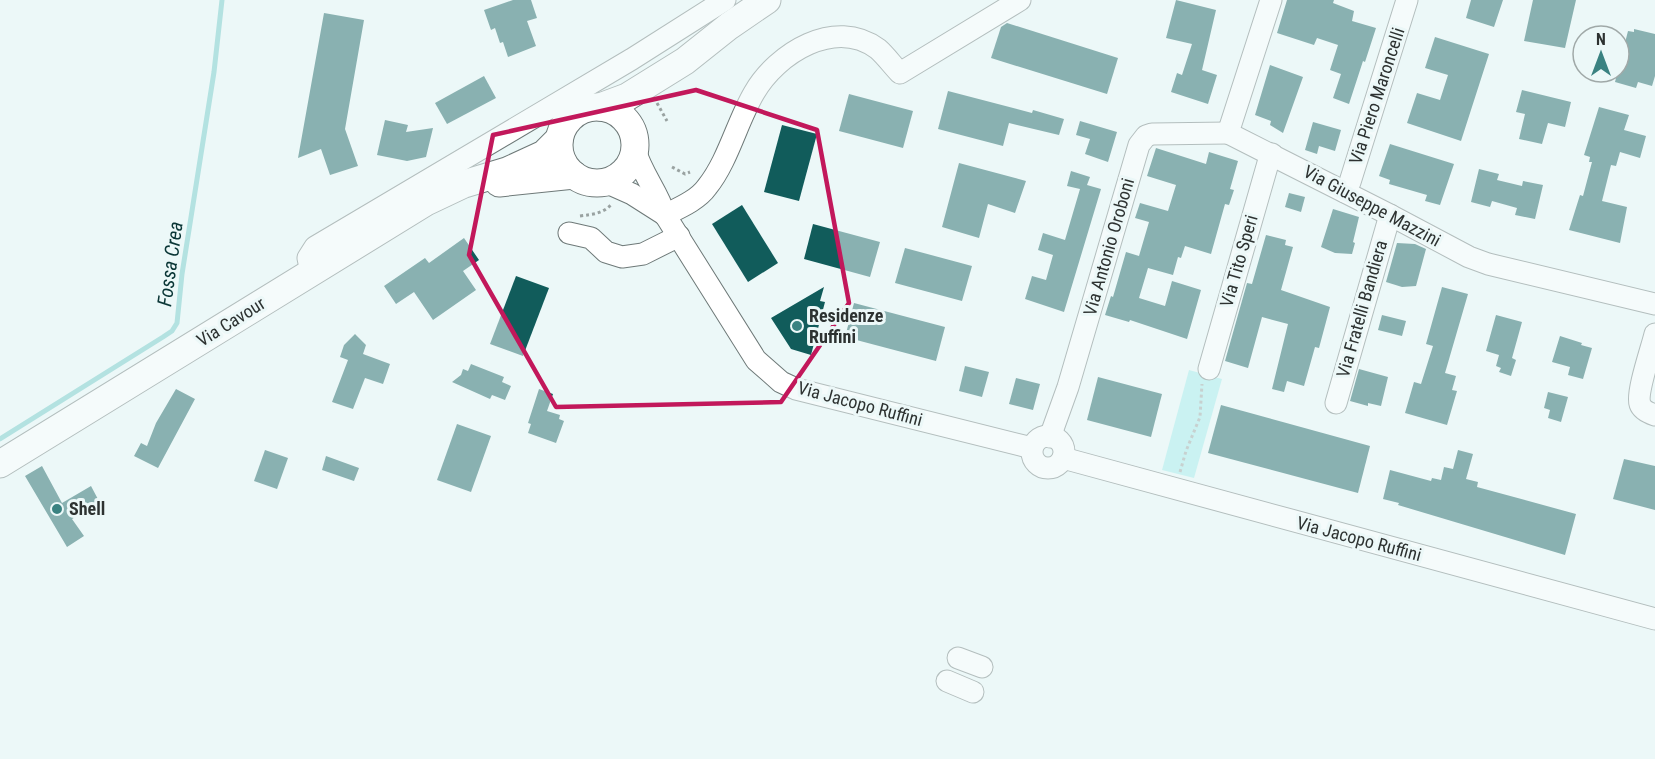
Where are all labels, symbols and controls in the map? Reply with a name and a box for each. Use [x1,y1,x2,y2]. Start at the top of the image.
north arrow [1571,24,1631,84]
street label: Via Piero Maroncelli [1345,25,1409,167]
text: N [1596,30,1606,49]
street label: Via Giuseppe Mazzini [1300,161,1444,251]
street label: Via Antonio Oroboni [1079,176,1138,318]
street label: Via Tito Speri [1215,212,1262,309]
water label: Fossa Crea [152,220,188,308]
street label: Via Fratelli Bandiera [1332,238,1391,380]
street label: Via Cavour [193,292,269,351]
place label: Residenze Ruffini [809,305,884,347]
marker: Residenze Ruffini [790,319,804,333]
street label: Via Jacopo Ruffini [795,377,925,430]
place label: Shell [69,498,105,519]
marker: Shell [50,502,64,516]
street label: Via Jacopo Ruffini [1294,512,1424,565]

